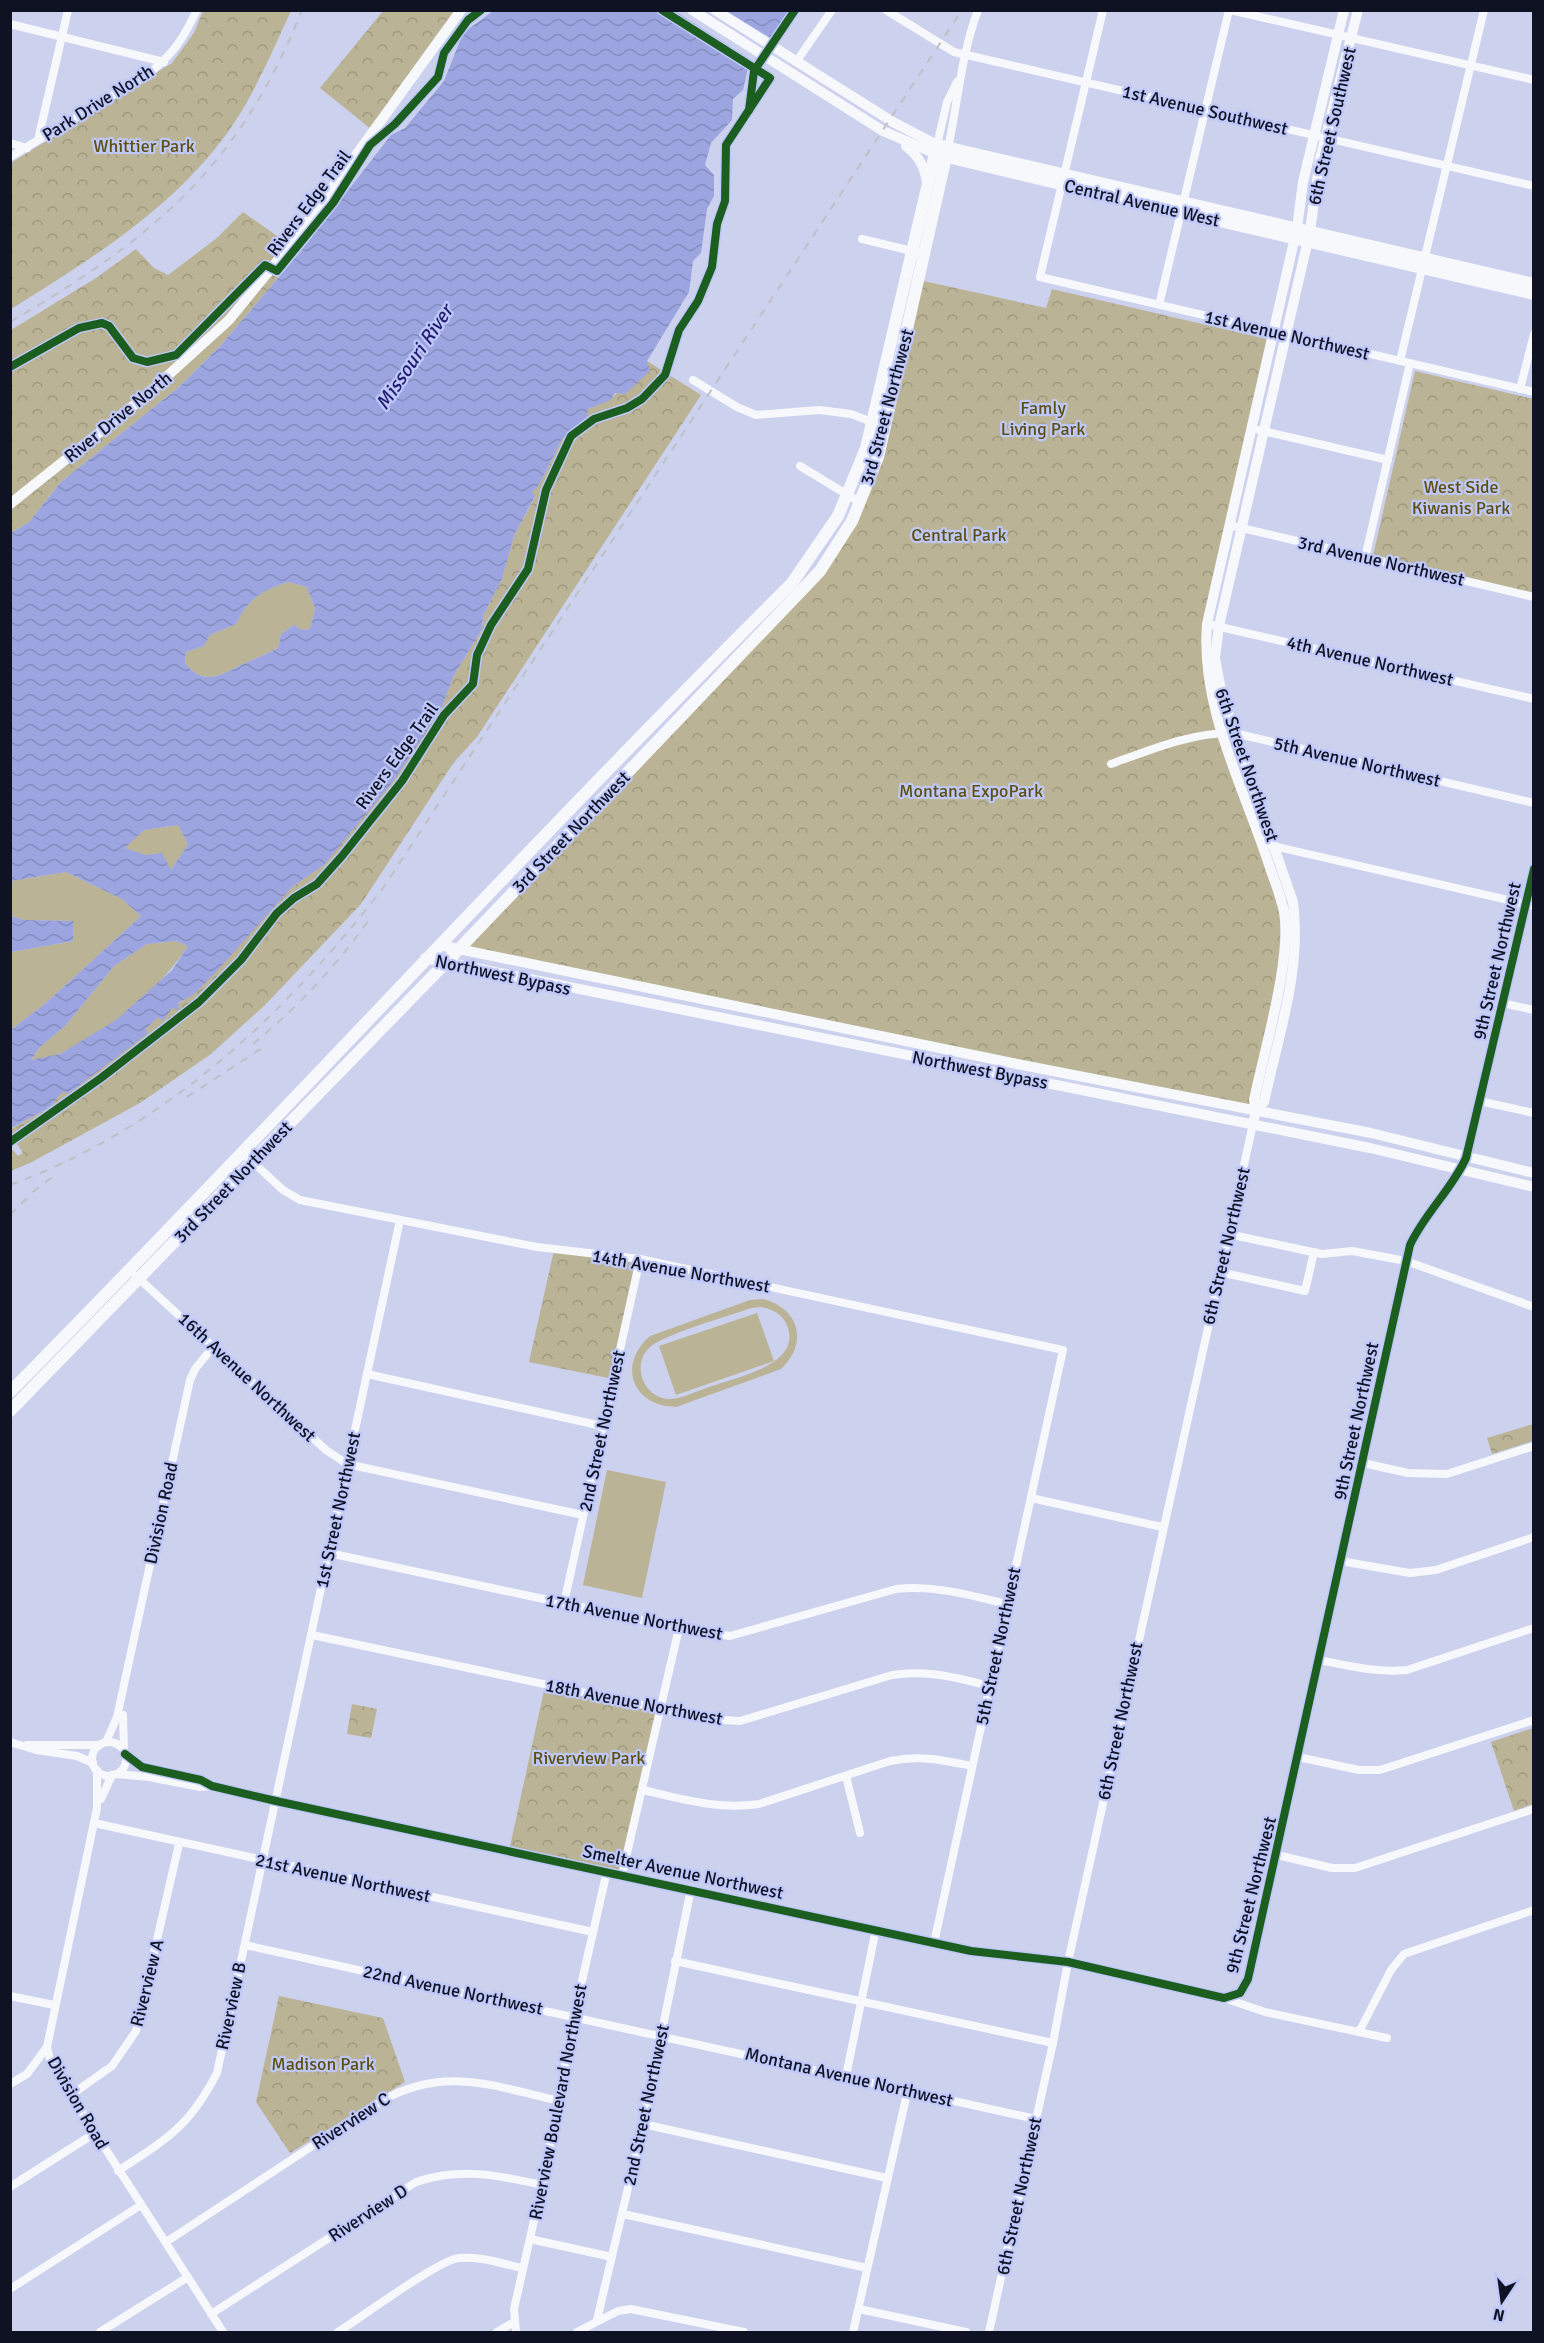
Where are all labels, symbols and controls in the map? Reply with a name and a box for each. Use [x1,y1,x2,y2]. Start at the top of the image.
street label: 6th Street Southwest [1303,45,1361,207]
street label: Park Drive North [38,60,158,146]
street label: 1st Avenue Southwest [1120,80,1290,140]
park label: Whittier Park [93,135,195,157]
street label: Rivers Edge Trail [262,146,356,260]
street label: Central Avenue West [1062,174,1222,232]
water label: Missouri River [370,298,460,415]
street label: 1st Avenue Northwest [1202,305,1372,365]
street label: 3rd Street Northwest [856,326,918,488]
street label: River Drive North [60,367,176,467]
park label: Famly Living Park [1001,397,1085,440]
park label: West Side Kiwanis Park [1412,476,1510,519]
park label: Central Park [911,524,1007,546]
street label: 3rd Avenue Northwest [1296,531,1466,591]
street label: 4th Avenue Northwest [1284,631,1456,691]
street label: 6th Street Northwest [1210,685,1284,845]
street label: Rivers Edge Trail [351,698,443,814]
street label: 5th Avenue Northwest [1271,732,1443,792]
street label: 3rd Street Northwest [507,766,635,898]
park label: Montana ExpoPark [899,780,1043,802]
street label: 9th Street Northwest [1468,880,1526,1042]
street label: Northwest Bypass [433,950,573,1000]
street label: Northwest Bypass [910,1046,1050,1094]
street label: 3rd Street Northwest [169,1116,297,1248]
street label: 6th Street Northwest [1197,1165,1255,1327]
street label: 14th Avenue Northwest [590,1245,772,1297]
street label: 16th Avenue Northwest [174,1308,320,1446]
street label: 9th Street Northwest [1329,1340,1383,1502]
street label: 2nd Street Northwest [574,1348,630,1514]
street label: 1st Street Northwest [311,1430,365,1590]
street label: Division Road [139,1460,183,1566]
street label: 5th Street Northwest [971,1565,1025,1727]
street label: 17th Avenue Northwest [543,1589,725,1645]
street label: 6th Street Northwest [1093,1640,1147,1802]
street label: 18th Avenue Northwest [543,1674,725,1730]
park label: Riverview Park [533,1747,645,1769]
street label: 9th Street Northwest [1221,1814,1281,1976]
street label: Smelter Avenue Northwest [581,1840,785,1904]
street label: 21st Avenue Northwest [254,1849,432,1907]
street label: Riverview A [126,1937,168,2029]
street label: Riverview B [211,1960,251,2052]
street label: 22nd Avenue Northwest [361,1960,545,2020]
street label: Riverview Boulevard Northwest [524,1982,592,2222]
street label: 2nd Street Northwest [618,2022,674,2188]
street label: Montana Avenue Northwest [743,2042,955,2112]
street label: Division Road [43,2053,113,2153]
park label: Madison Park [271,2053,375,2075]
street label: Riverview C [308,2087,394,2154]
street label: 6th Street Northwest [992,2115,1046,2277]
street label: Riverview D [324,2179,412,2247]
north arrow [1472,2271,1532,2331]
text: N [1491,2304,1507,2326]

